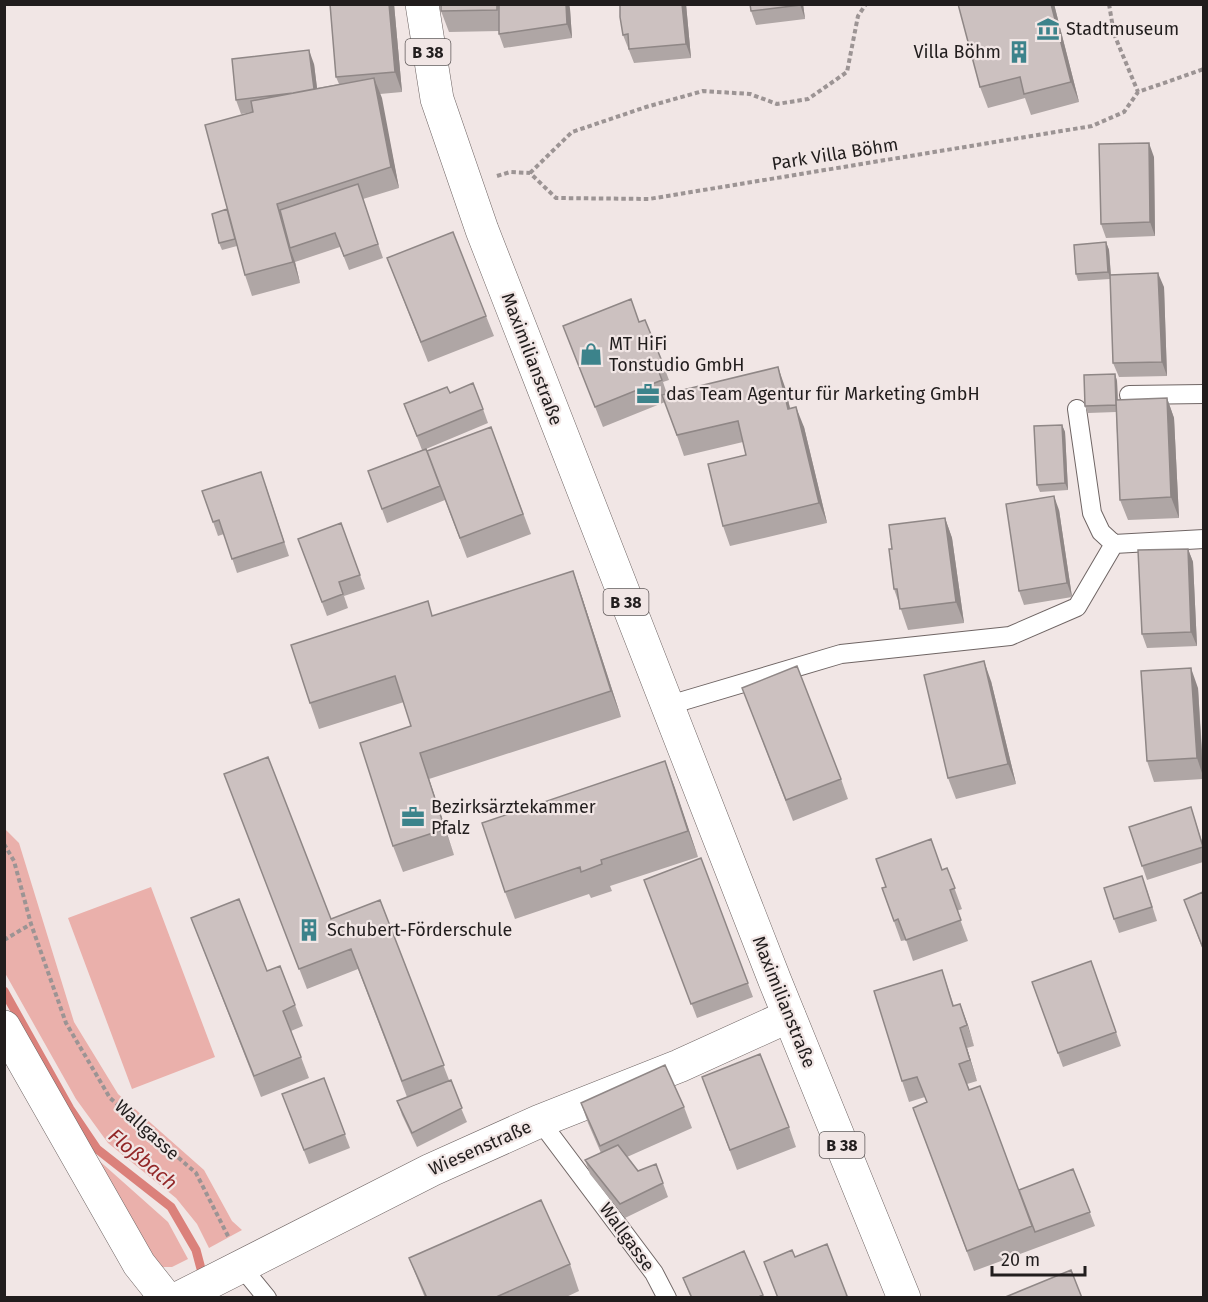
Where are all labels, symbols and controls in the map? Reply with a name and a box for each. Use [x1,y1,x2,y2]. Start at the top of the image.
museum icon: Stadtmuseum [1035,16,1061,42]
place label: Stadtmuseum [1066,18,1179,40]
road number: B 38 [406,39,450,65]
building icon: Villa Böhm [1006,39,1032,65]
place label: Villa Böhm [913,41,1001,63]
street label: Park Villa Böhm [770,133,900,175]
street label: Maximilianstraße [497,290,567,428]
place label: MT HiFi Tonstudio GmbH [609,333,745,376]
shop icon: MT HiFi Tonstudio GmbH [578,341,604,367]
office icon: das Team Agentur für Marketing GmbH [635,381,661,407]
place label: das Team Agentur für Marketing GmbH [666,383,980,405]
road number: B 38 [604,589,648,615]
place label: Bezirksärztekammer Pfalz [431,796,596,839]
office icon: Bezirksärztekammer Pfalz [400,804,426,830]
building icon: Schubert-Förderschule [296,917,322,943]
place label: Schubert-Förderschule [327,919,512,941]
street label: Maximilianstraße [748,933,820,1071]
street label: Wallgasse [110,1095,184,1165]
street label: Wiesenstraße [425,1116,535,1180]
water label: Floßbach [104,1123,182,1195]
road number: B 38 [820,1132,864,1158]
street label: Wallgasse [595,1198,659,1276]
scale bar [992,1239,1085,1277]
text: 20 m [1001,1249,1040,1271]

